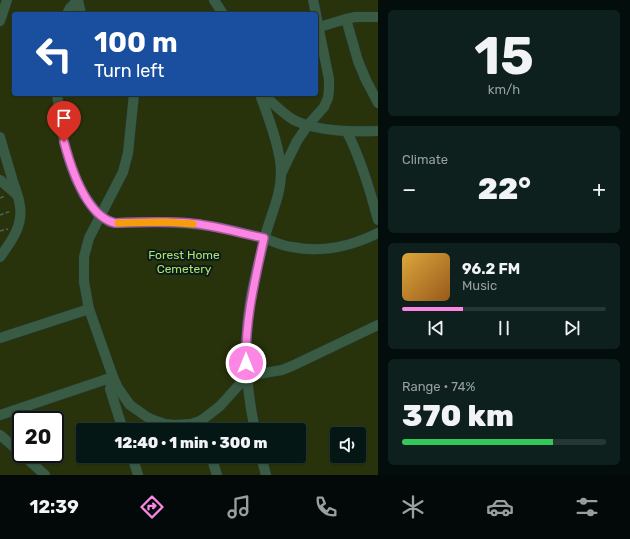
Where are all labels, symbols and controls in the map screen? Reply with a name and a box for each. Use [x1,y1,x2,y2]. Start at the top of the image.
text: 15 [474,25,534,87]
text: 100 m [94,26,178,59]
icon: left [28,28,80,80]
text: Turn left [94,60,164,82]
text: km/h [488,82,520,97]
pin [47,101,81,142]
icon: arrive [53,107,75,129]
text: Climate [402,152,448,167]
text: 22° [478,171,531,207]
text: − [402,176,416,203]
text: + [592,176,606,203]
park label: Forest Home Cemetery [148,248,220,276]
text: 96.2 FM [462,260,520,278]
text: Music [462,278,497,293]
icon: previous [425,317,447,339]
icon: pause [493,317,515,339]
icon: next [561,317,583,339]
position arrow [225,342,267,384]
text: Range · 74% [402,379,475,394]
text: 370 km [402,398,514,434]
speed limit sign: 20 [12,411,64,463]
map controls [330,427,366,463]
button: sound [330,427,366,463]
text: 12:40 · 1 min · 300 m [114,434,268,452]
icon: directions [138,493,166,521]
icon: music [225,493,253,521]
icon: phone [312,493,340,521]
icon: climate [399,493,427,521]
icon: car [486,493,514,521]
icon: filters [573,493,601,521]
text: 12:39 [29,496,79,518]

